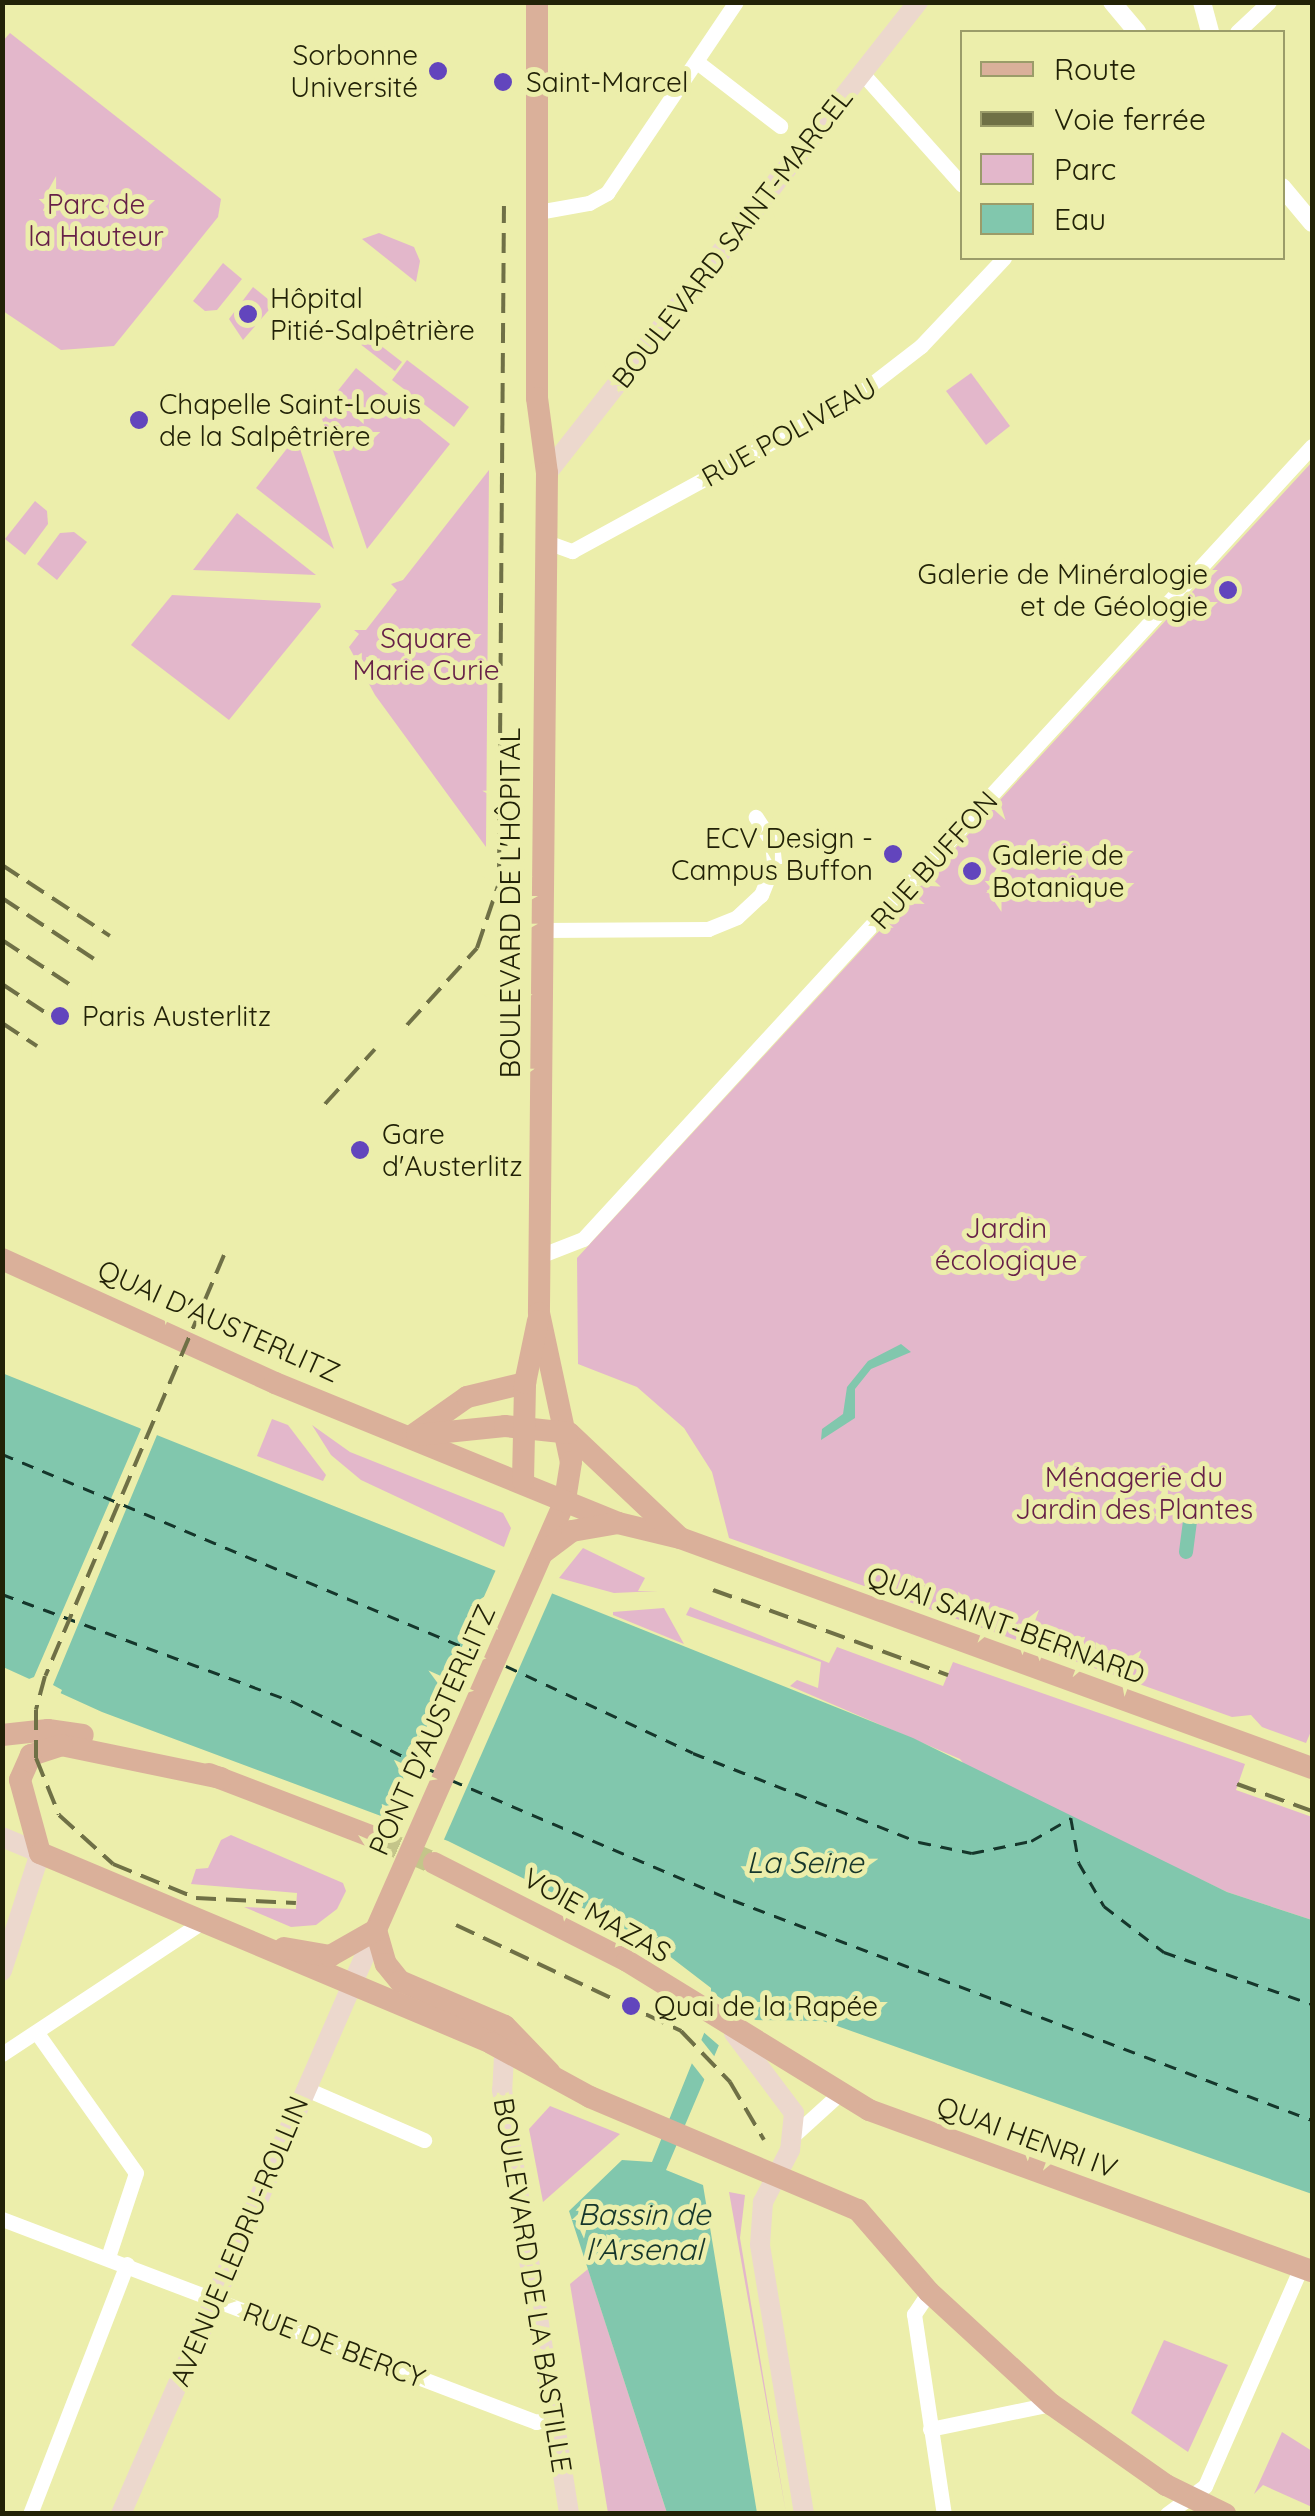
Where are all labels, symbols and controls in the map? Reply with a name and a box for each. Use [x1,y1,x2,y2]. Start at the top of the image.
legend [960,30,1285,260]
place label: Sorbonne Université [290,38,418,104]
text: Route [1054,50,1136,88]
marker: Sorbonne Université [427,60,449,82]
place label: Saint-Marcel [526,65,688,99]
marker: Saint-Marcel [490,69,516,95]
street label: BOULEVARD SAINT-MARCEL [605,82,859,394]
text: Voie ferrée [1054,100,1206,138]
text: Parc [1054,150,1116,188]
park label: Parc de la Hauteur [28,187,164,253]
text: Eau [1054,200,1106,238]
place label: Hôpital Pitié-Salpêtrière [270,281,475,347]
marker: Hôpital Pitié-Salpêtrière [235,301,261,327]
street label: RUE POLIVEAU [696,370,882,494]
place label: Chapelle Saint-Louis de la Salpêtrière [159,387,421,453]
marker: Chapelle Saint-Louis de la Salpêtrière [128,409,150,431]
place label: Galerie de Minéralogie et de Géologie [918,557,1208,623]
marker: Galerie de Minéralogie et de Géologie [1217,579,1239,601]
park label: Square Marie Curie [352,621,500,687]
street label: BOULEVARD DE L'HÔPITAL [493,728,527,1078]
street label: RUE BUFFON [863,784,1005,936]
place label: ECV Design - Campus Buffon [671,821,873,887]
place label: Galerie de Botanique [992,838,1124,904]
marker: ECV Design - Campus Buffon [882,843,904,865]
marker: Galerie de Botanique [961,860,983,882]
place label: Paris Austerlitz [82,999,271,1033]
marker: Paris Austerlitz [47,1003,73,1029]
place label: Gare d'Austerlitz [382,1117,523,1183]
marker: Gare d'Austerlitz [347,1137,373,1163]
park label: Jardin écologique [935,1211,1077,1277]
street label: QUAI D'AUSTERLITZ [93,1253,345,1389]
park label: Ménagerie du Jardin des Plantes [1015,1460,1253,1526]
street label: QUAI SAINT-BERNARD [862,1559,1150,1691]
street label: PONT D'AUSTERLITZ [362,1600,502,1860]
water label: La Seine [747,1844,863,1880]
street label: VOIE MAZAS [517,1861,677,1969]
place label: Quai de la Rapée [654,1989,878,2023]
marker: Quai de la Rapée [618,1993,644,2019]
street label: QUAI HENRI IV [932,2089,1122,2185]
street label: AVENUE LEDRU-ROLLIN [163,2091,315,2391]
street label: BOULEVARD DE LA BASTILLE [487,2095,579,2475]
water label: Bassin de l'Arsenal [578,2196,710,2266]
street label: RUE DE BERCY [238,2295,430,2395]

